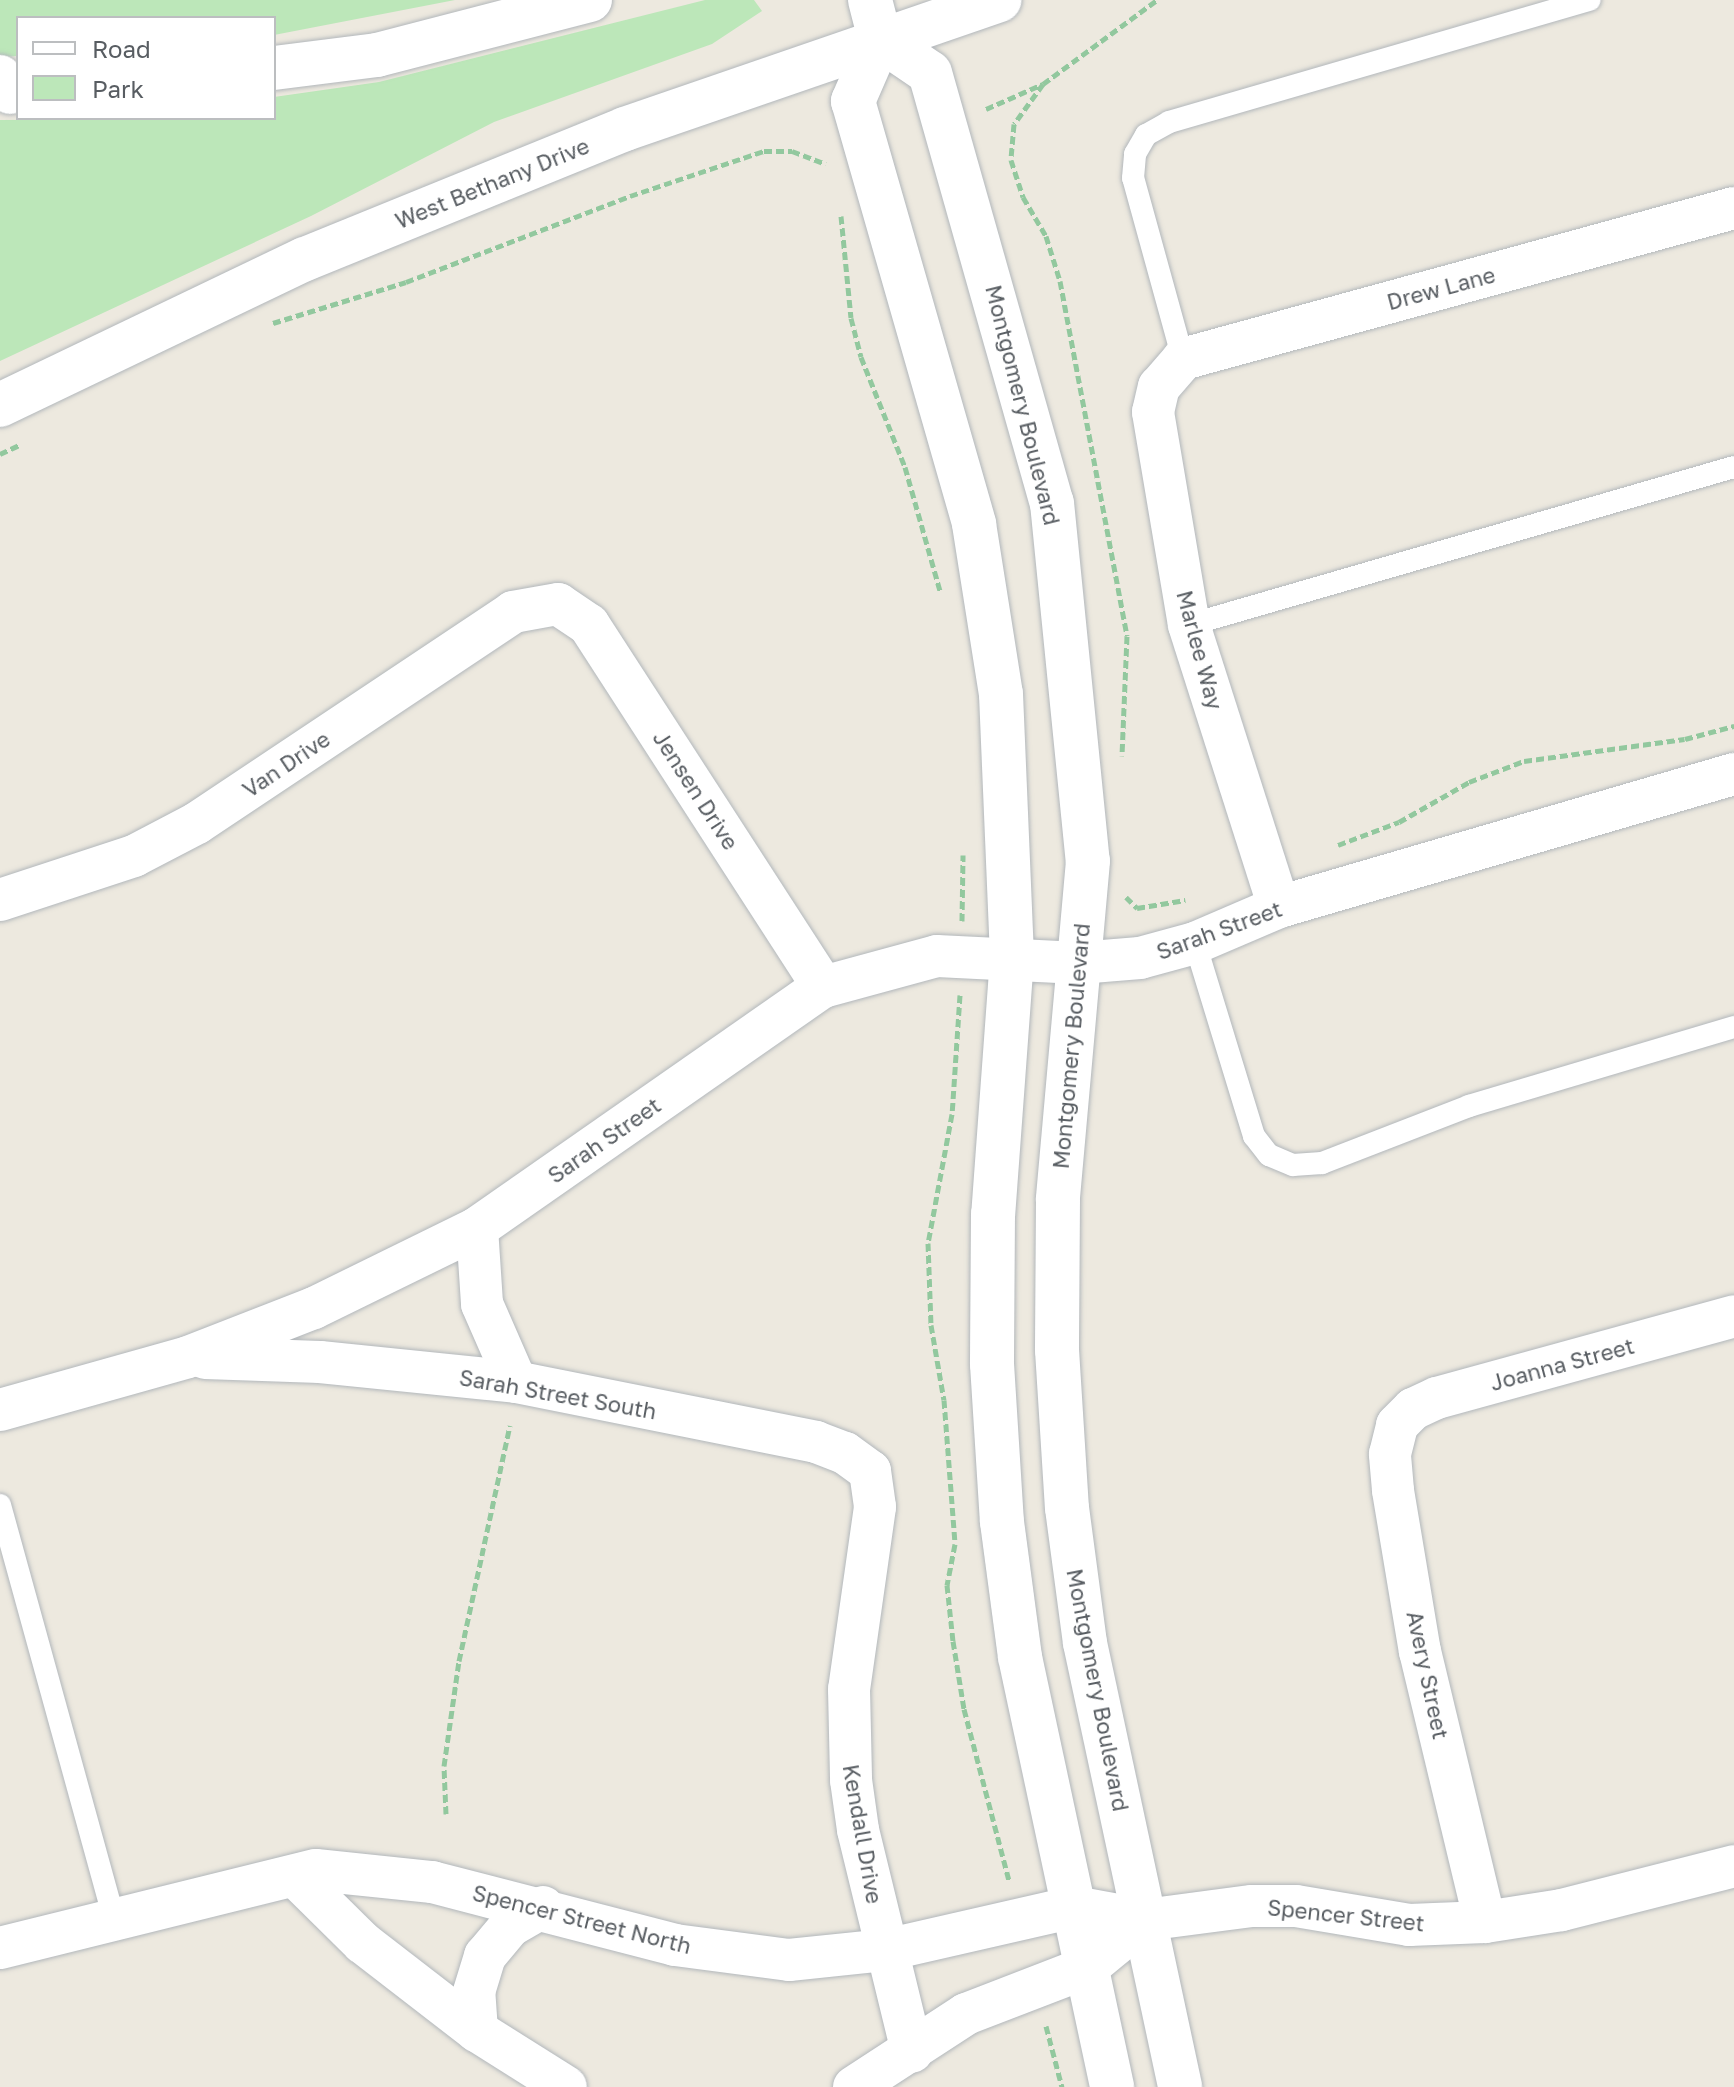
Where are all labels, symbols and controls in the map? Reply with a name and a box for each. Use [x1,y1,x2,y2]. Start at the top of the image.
legend [16,16,276,120]
text: Road [92,34,151,63]
text: Park [92,74,144,103]
street label: West Bethany Drive [391,132,593,234]
street label: Drew Lane [1384,261,1498,315]
street label: Montgomery Boulevard [980,282,1066,528]
street label: Marlee Way [1171,588,1229,712]
street label: Van Drive [237,725,335,803]
street label: Jensen Drive [648,726,744,854]
street label: Sarah Street [1153,895,1285,965]
street label: Montgomery Boulevard [1047,922,1095,1170]
street label: Sarah Street [543,1091,665,1189]
street label: Joanna Street [1487,1332,1637,1396]
street label: Sarah Street South [457,1364,659,1424]
street label: Montgomery Boulevard [1062,1566,1134,1814]
street label: Avery Street [1402,1609,1454,1741]
street label: Kendall Drive [838,1762,888,1906]
street label: Spencer Street North [470,1879,694,1959]
street label: Spencer Street [1266,1894,1426,1936]

